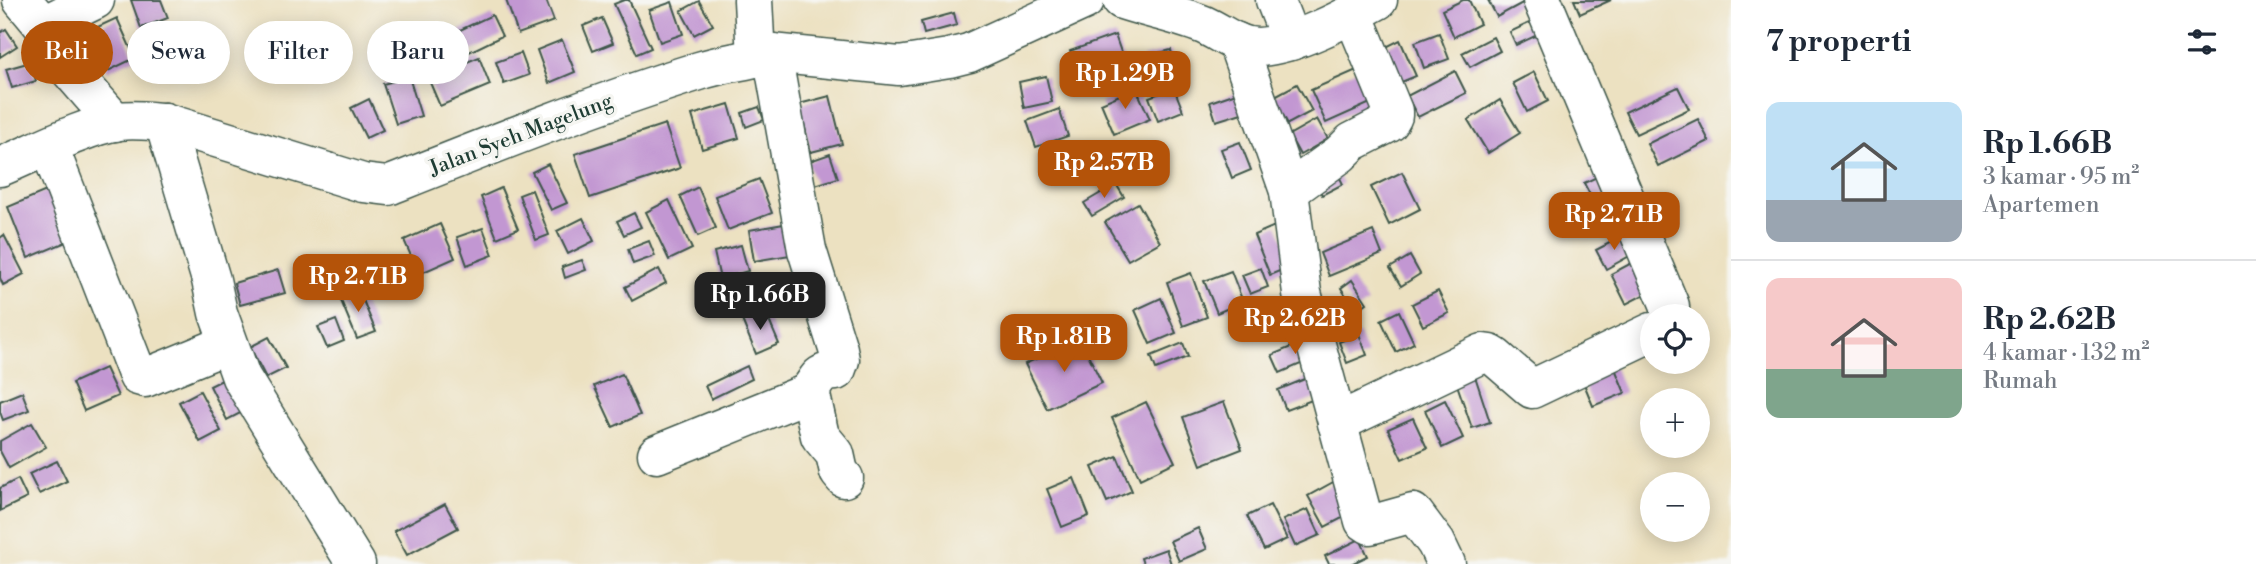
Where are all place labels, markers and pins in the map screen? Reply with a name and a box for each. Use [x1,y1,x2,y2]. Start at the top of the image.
pin: Rp 1.29B [1053,52,1197,111]
pin: Rp 2.57B [1032,140,1176,200]
pin: Rp 2.71B [1542,192,1686,252]
pin: Rp 2.71B [286,254,430,314]
pin: Rp 1.66B [688,272,832,332]
pin: Rp 2.62B [1223,296,1367,356]
pin: Rp 1.81B [992,314,1136,374]

